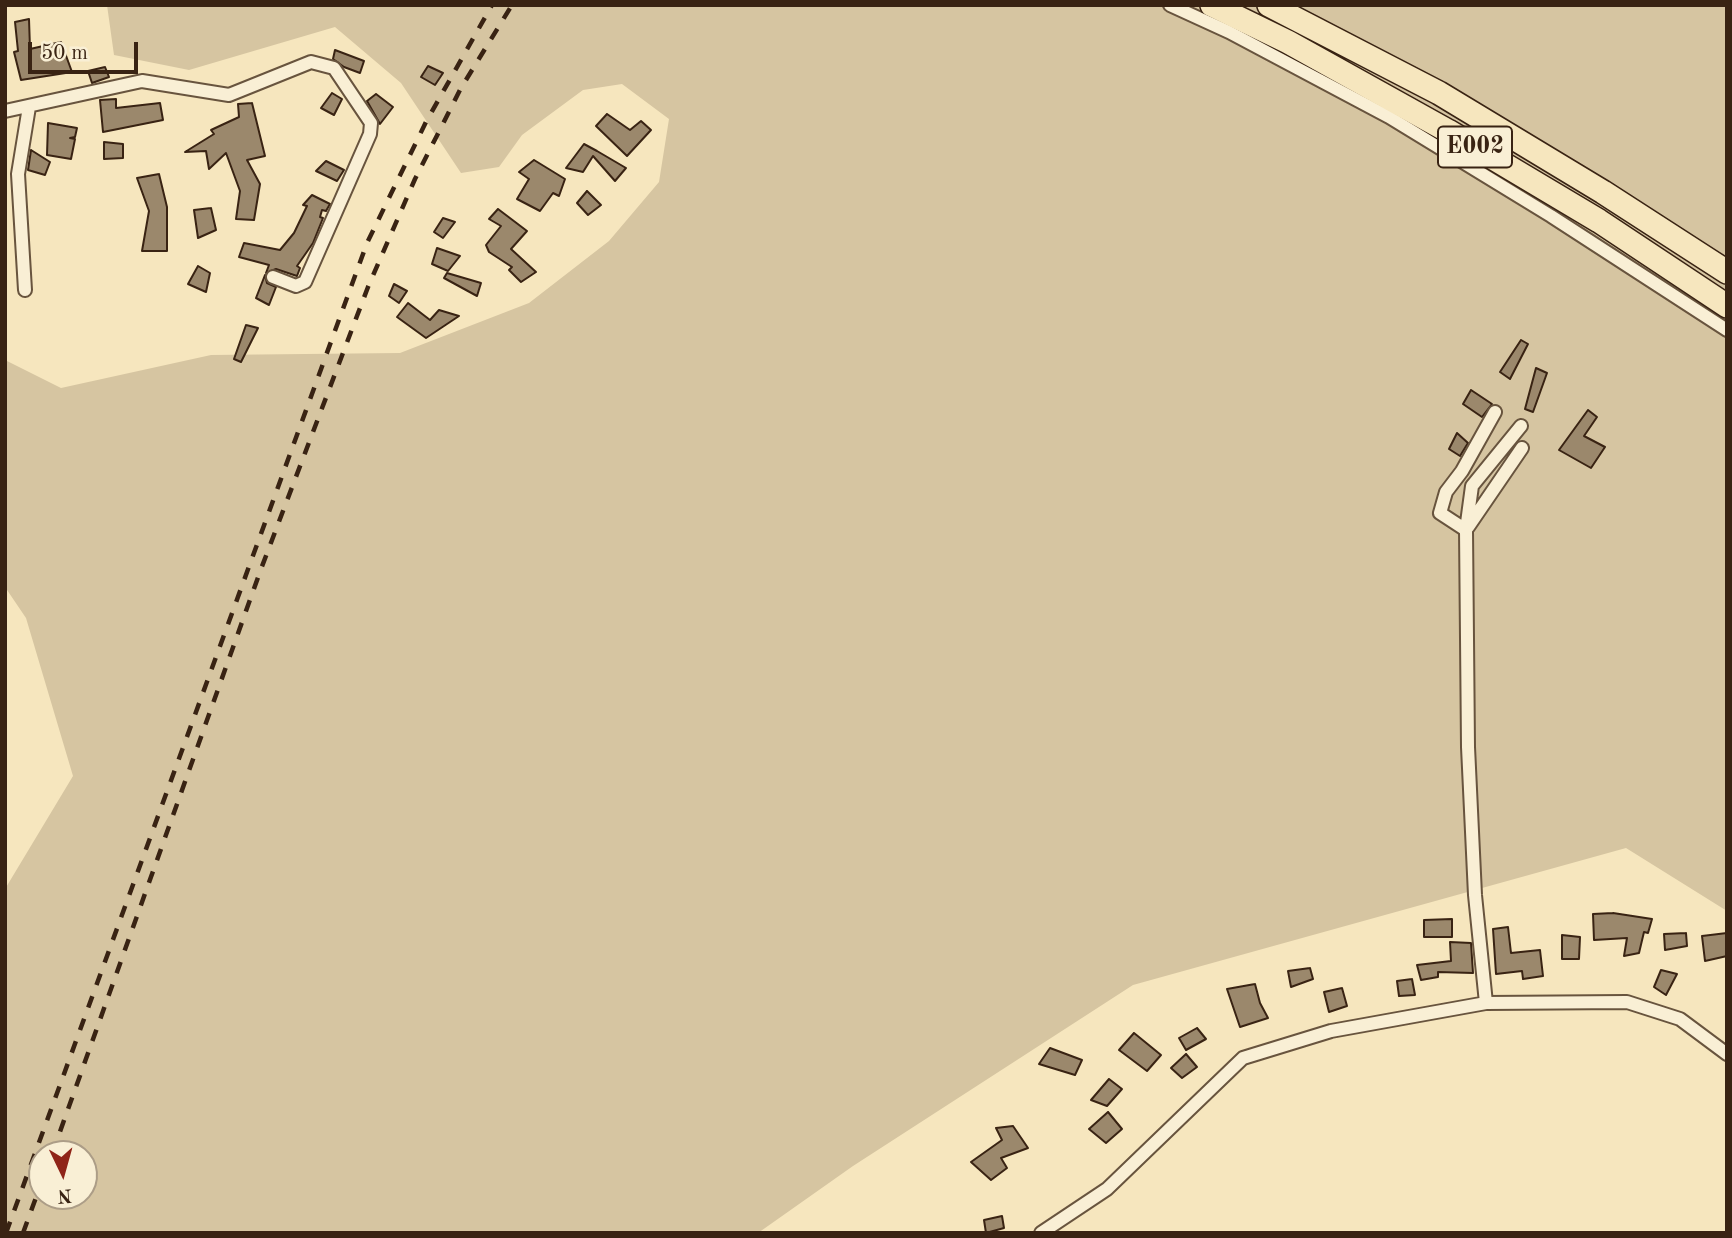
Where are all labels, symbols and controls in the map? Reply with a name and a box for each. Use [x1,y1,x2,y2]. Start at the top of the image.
scale bar [32,28,142,72]
text: 50 m [41,43,88,64]
road number: E002 [1438,127,1512,168]
north arrow [28,1140,98,1210]
text: N [57,1184,73,1205]

